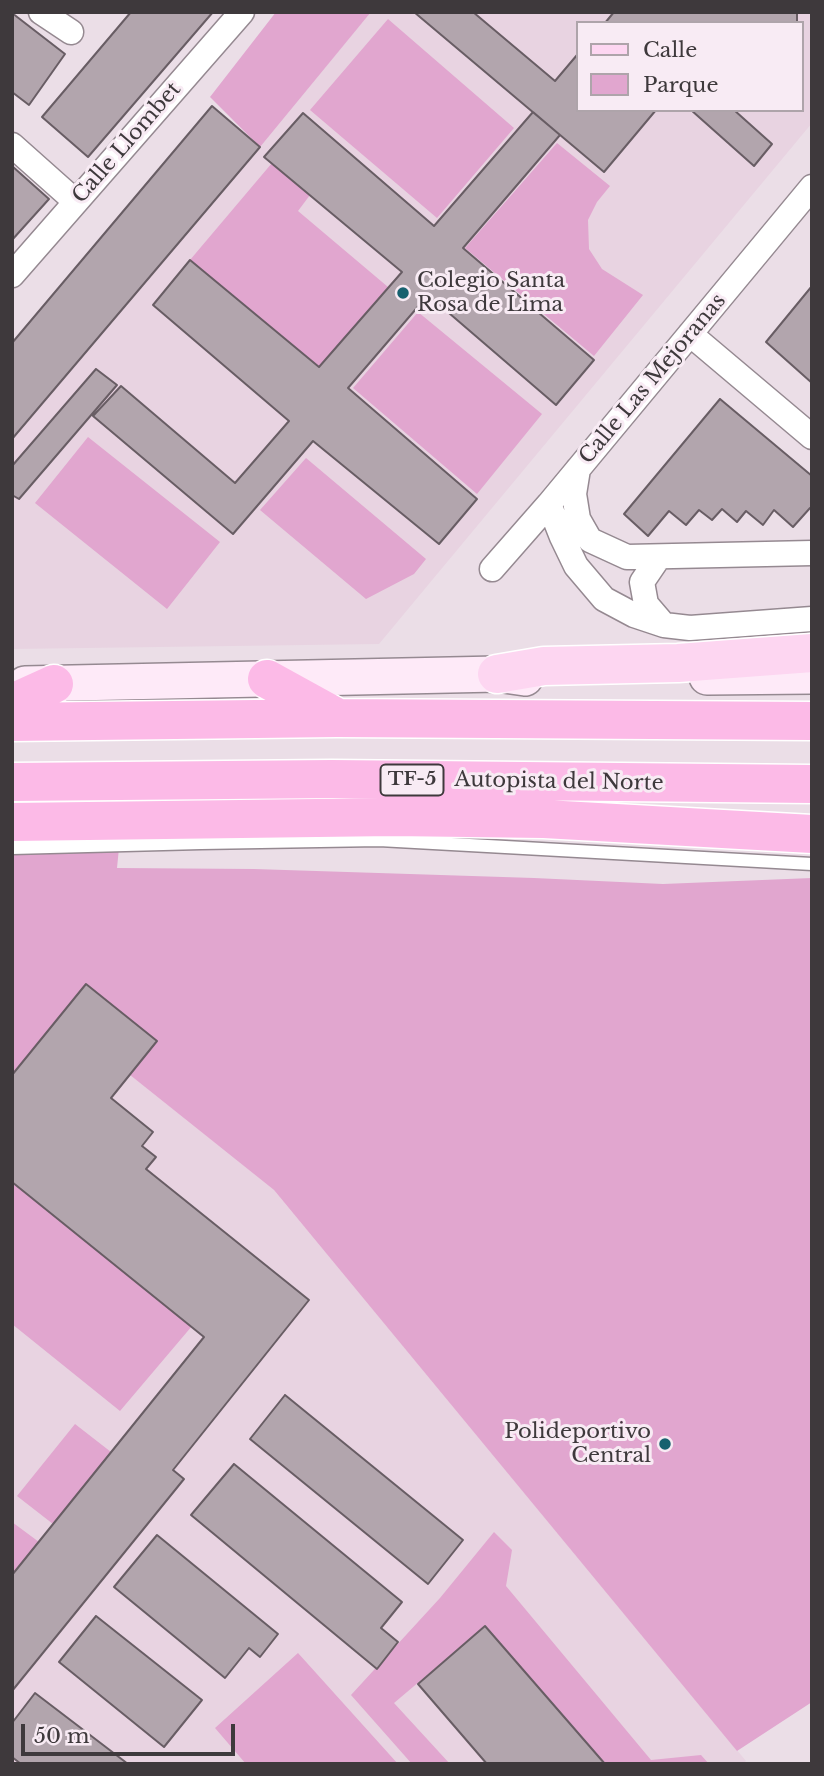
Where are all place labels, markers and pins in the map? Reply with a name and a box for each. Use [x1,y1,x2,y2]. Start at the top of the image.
place label: Colegio Santa Rosa de Lima [417,268,565,318]
marker: Colegio Santa Rosa de Lima [395,285,411,301]
place label: Polideportivo Central [504,1419,651,1469]
marker: Polideportivo Central [657,1436,673,1452]

